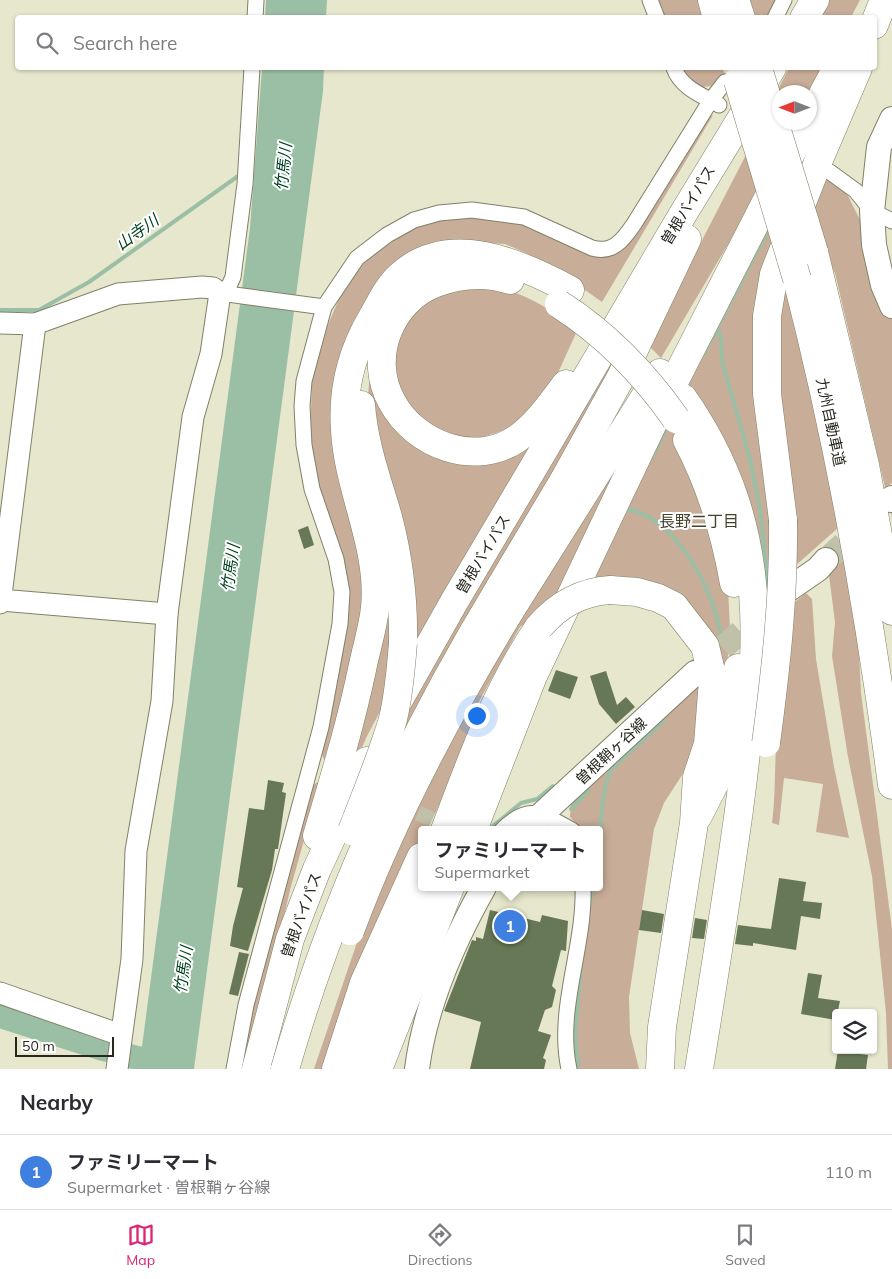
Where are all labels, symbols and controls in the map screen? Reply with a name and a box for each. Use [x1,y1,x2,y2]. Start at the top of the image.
search box [15,15,877,70]
icon: search [33,29,61,57]
text: Search here [73,31,177,55]
north arrow [772,85,817,130]
water label: 竹馬川 [271,140,296,192]
street label: 曽根バイパス [657,162,719,248]
water label: 山寺川 [112,209,164,254]
street label: 九州自動車道 [812,376,850,468]
street label: 曽根バイパス [452,511,514,597]
district label: 長野二丁目 [659,511,739,531]
water label: 竹馬川 [217,541,244,593]
your location [464,703,490,729]
street label: 曽根鞘ヶ谷線 [572,713,650,789]
popup [418,826,603,891]
text: ファミリーマート [434,838,587,862]
text: Supermarket [434,862,530,882]
street label: 曽根バイパス [277,870,325,960]
pin: 1 [494,907,526,945]
water label: 竹馬川 [170,943,197,995]
map controls [832,1009,877,1054]
button: layers [832,1009,877,1054]
scale bar [15,1034,114,1057]
text: 50 m [22,1037,55,1055]
text: Nearby [20,1089,93,1115]
text: ファミリーマート [67,1150,219,1174]
text: 1 [31,1162,41,1182]
text: 110 m [825,1162,872,1182]
text: Supermarket · 曽根鞘ヶ谷線 [67,1177,270,1197]
tab: Map [126,1221,155,1269]
tab: Directions [408,1221,473,1269]
tab: Saved [725,1221,766,1269]

